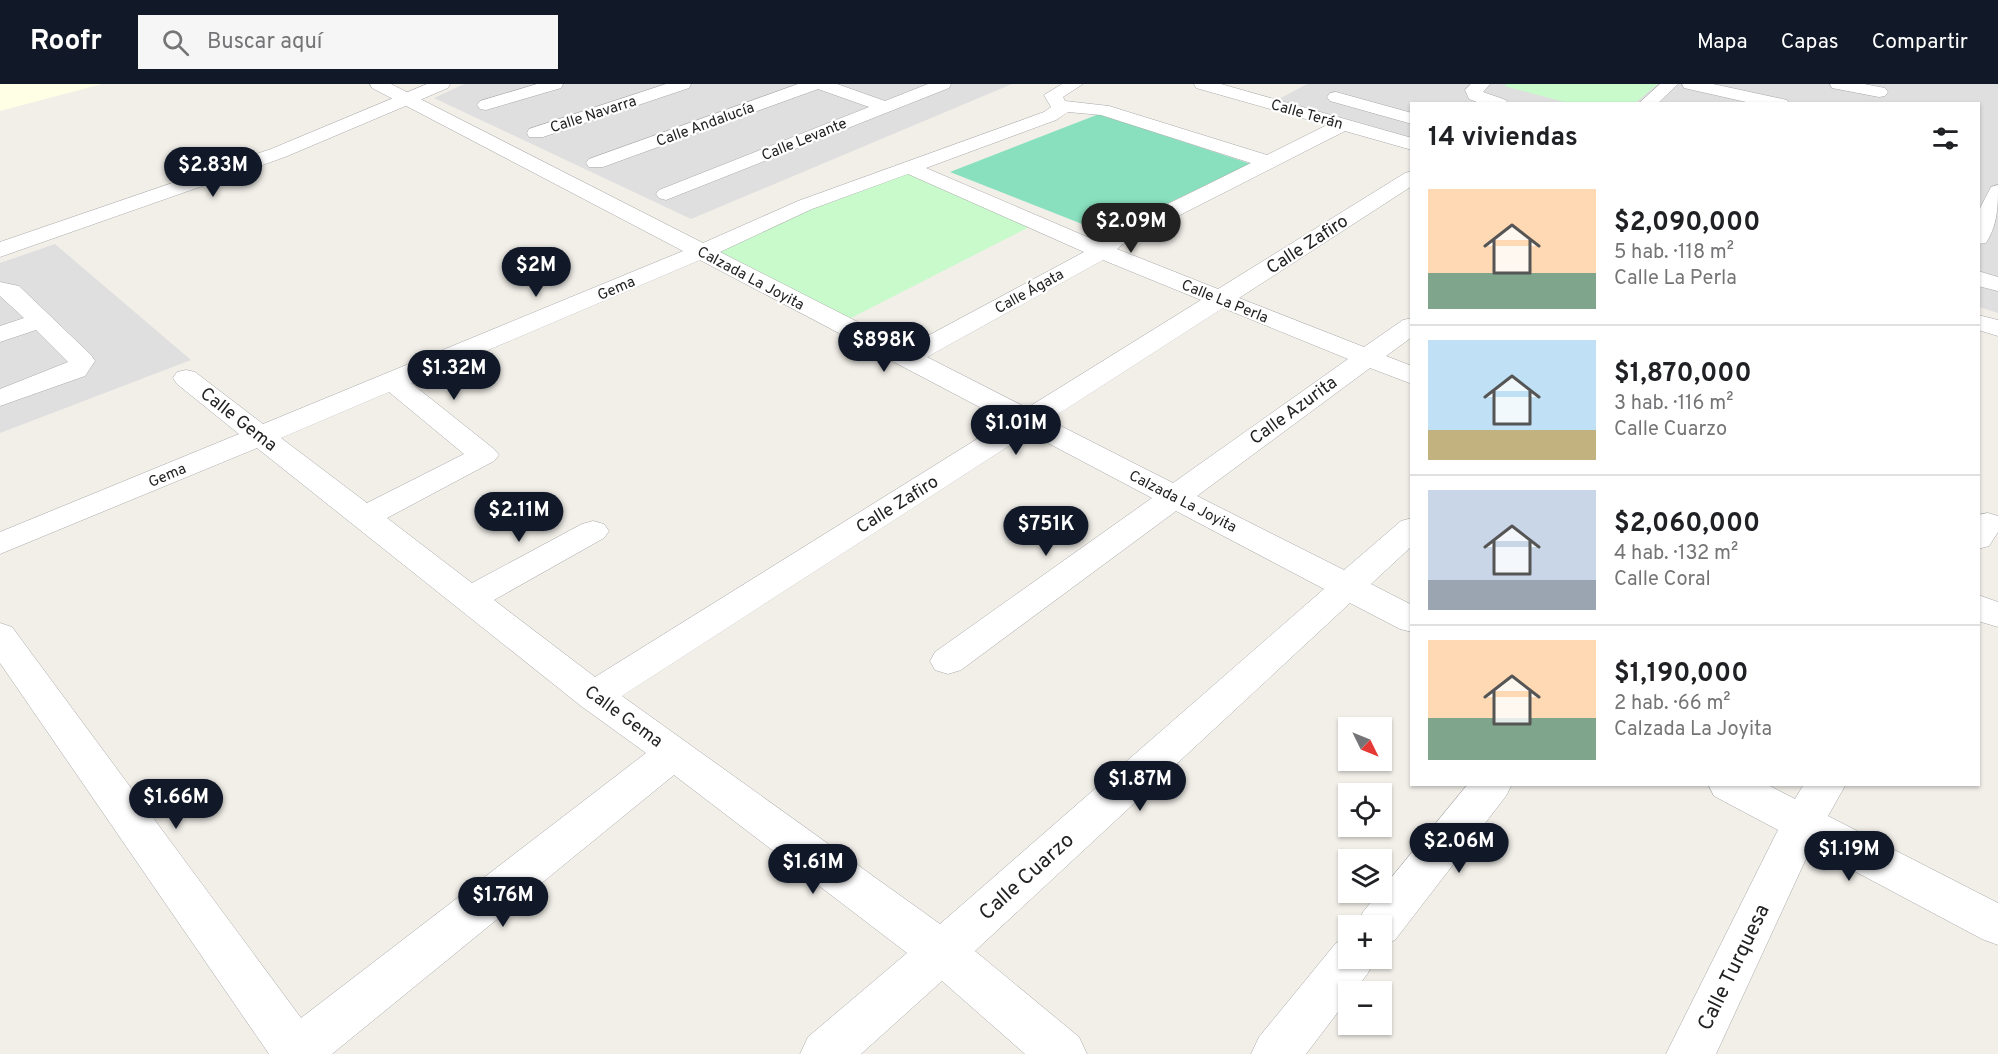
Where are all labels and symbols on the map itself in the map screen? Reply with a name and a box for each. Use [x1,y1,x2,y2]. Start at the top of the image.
street label: Calle Navarra [548,93,639,138]
street label: Calle Terán [1268,96,1345,135]
street label: Calle Andalucía [654,99,757,152]
street label: Calle Levante [759,115,850,166]
pin: $2.83M [164,147,262,198]
pin: $2.09M [1082,203,1180,254]
street label: Calle Zafiro [1263,210,1353,280]
street label: Calzada La Joyita [694,243,807,316]
pin: $2M [507,247,565,298]
street label: Calle Ágata [991,265,1068,319]
street label: Gema [595,273,638,306]
street label: Calle La Perla [1178,276,1271,328]
pin: $898K [842,322,926,373]
pin: $1.32M [405,350,503,401]
street label: Calle Azurita [1246,372,1342,451]
street label: Calle Gema [195,383,281,457]
pin: $1.01M [967,405,1065,456]
street label: Gema [146,460,189,493]
street label: Calzada La Joyita [1125,467,1239,538]
street label: Calle Zafiro [852,471,943,540]
pin: $2.11M [470,492,568,543]
pin: $751K [1004,506,1088,557]
street label: Calle Gema [579,681,667,753]
north arrow [1338,717,1392,771]
pin: $1.87M [1091,761,1189,812]
pin: $1.66M [127,779,225,830]
pin: $2.06M [1410,823,1508,874]
street label: Calle Cuarzo [974,827,1080,927]
pin: $1.19M [1800,831,1898,882]
pin: $1.61M [764,844,862,895]
pin: $1.76M [454,877,552,928]
street label: Calle Turquesa [1692,900,1777,1035]

